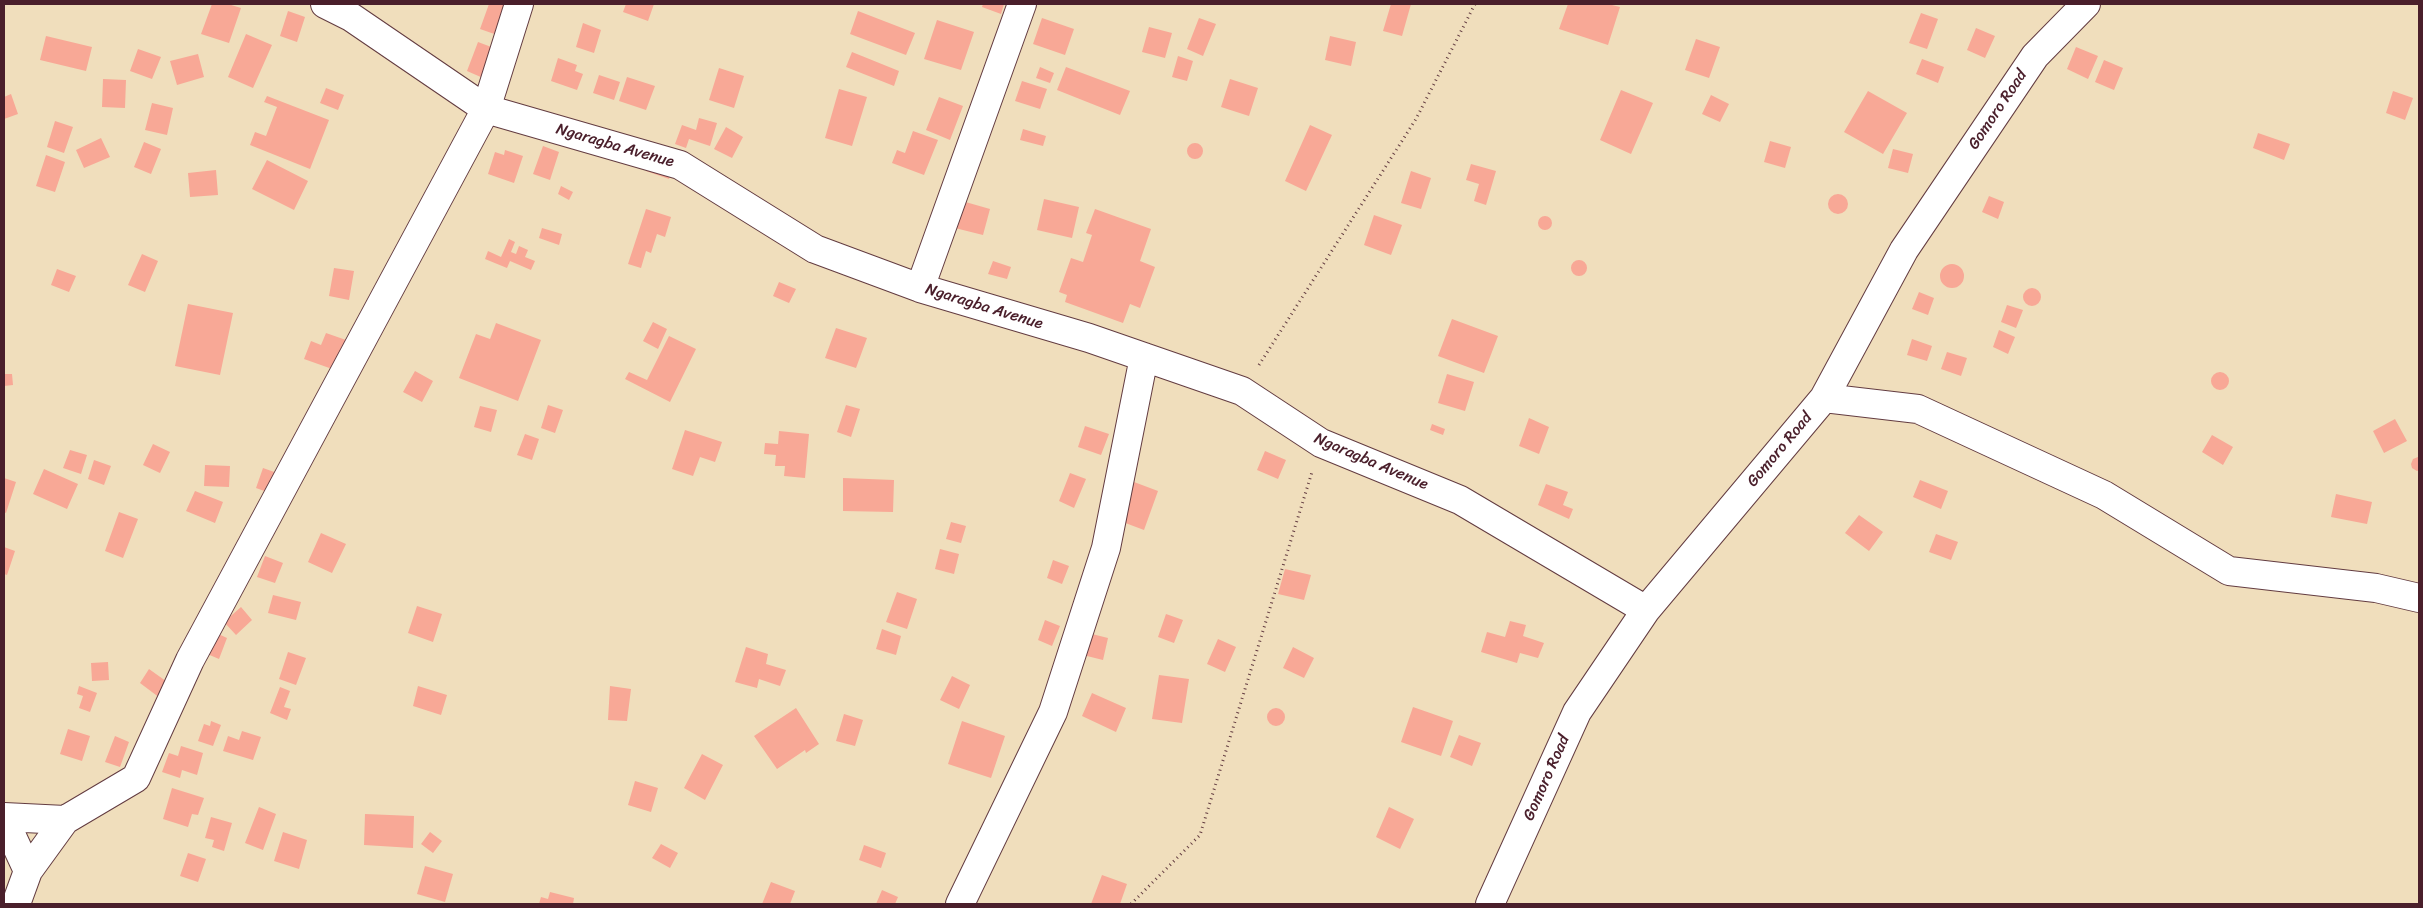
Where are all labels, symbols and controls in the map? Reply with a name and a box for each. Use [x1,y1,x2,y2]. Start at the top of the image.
street label: Gomoro Road [1964,67,2032,153]
street label: Ngaragba Avenue [554,120,676,172]
street label: Ngaragba Avenue [923,280,1045,334]
street label: Gomoro Road [1743,409,1817,491]
street label: Ngaragba Avenue [1311,429,1431,495]
street label: Gomoro Road [1520,732,1574,824]

